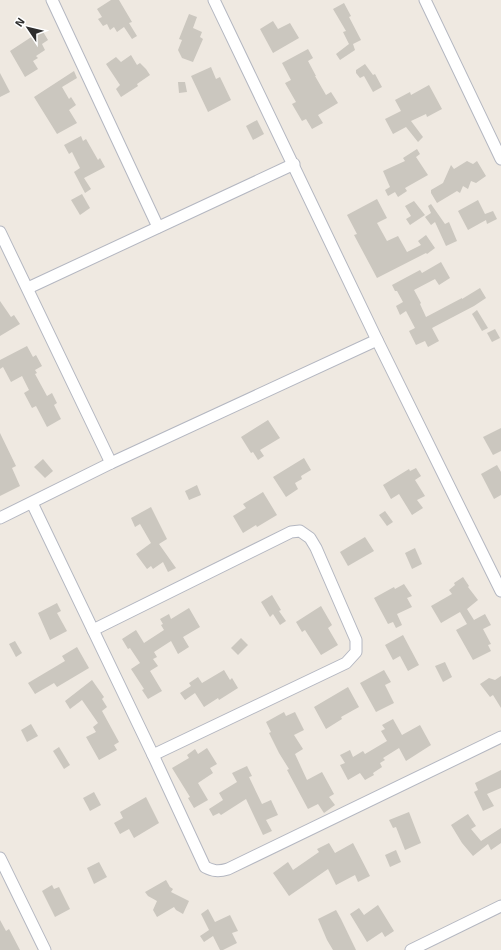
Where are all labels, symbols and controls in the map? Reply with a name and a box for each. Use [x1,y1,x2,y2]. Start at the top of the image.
north arrow [8,8,48,48]
text: N [12,15,27,29]

